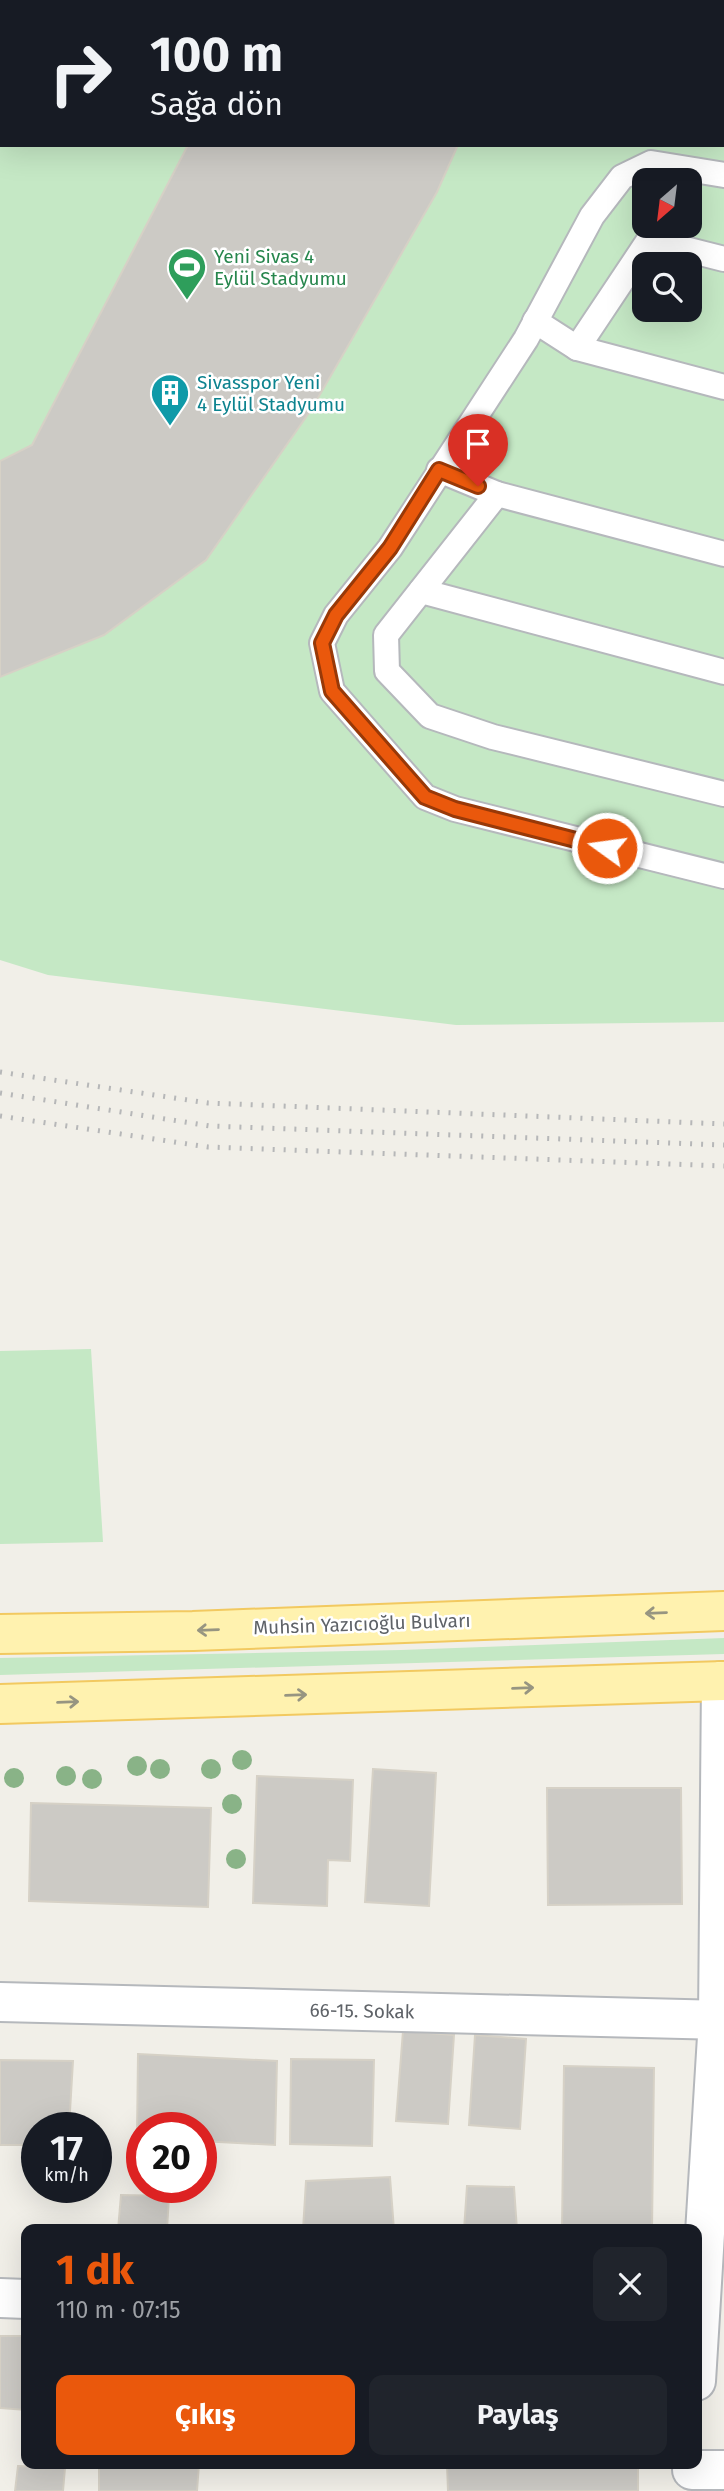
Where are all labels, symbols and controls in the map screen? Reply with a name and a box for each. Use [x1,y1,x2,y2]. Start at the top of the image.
text: 100 m [150,25,283,84]
icon: right [35,28,126,119]
text: Sağa dön [150,85,283,123]
north arrow [632,168,702,238]
map controls [632,168,702,322]
place label: Yeni Sivas 4 Eylül Stadyumu [214,245,347,290]
sports icon: Yeni Sivas 4 Eylül Stadyumu [166,246,208,301]
button: search [632,252,702,322]
place label: Sivasspor Yeni 4 Eylül Stadyumu [197,371,345,416]
building icon: Sivasspor Yeni 4 Eylül Stadyumu [149,372,191,427]
pin [448,414,508,486]
icon: arrive [459,425,497,463]
position arrow [570,811,644,885]
one-way arrow [645,1607,668,1620]
street label: Muhsin Yazıcıoğlu Bulvarı [253,1609,471,1639]
one-way arrow [197,1624,220,1637]
one-way arrow [511,1681,534,1694]
one-way arrow [284,1688,307,1701]
one-way arrow [56,1695,79,1709]
street label: 66-15. Sokak [309,1999,415,2023]
speed limit sign: 20 [126,2112,217,2203]
text: 17 [50,2127,83,2169]
text: km/h [44,2164,89,2186]
text: 1 dk [56,2245,134,2295]
button: close [593,2247,667,2321]
text: 110 m · 07:15 [56,2296,181,2324]
button: Çıkış [56,2375,355,2455]
button: Paylaş [369,2375,667,2455]

